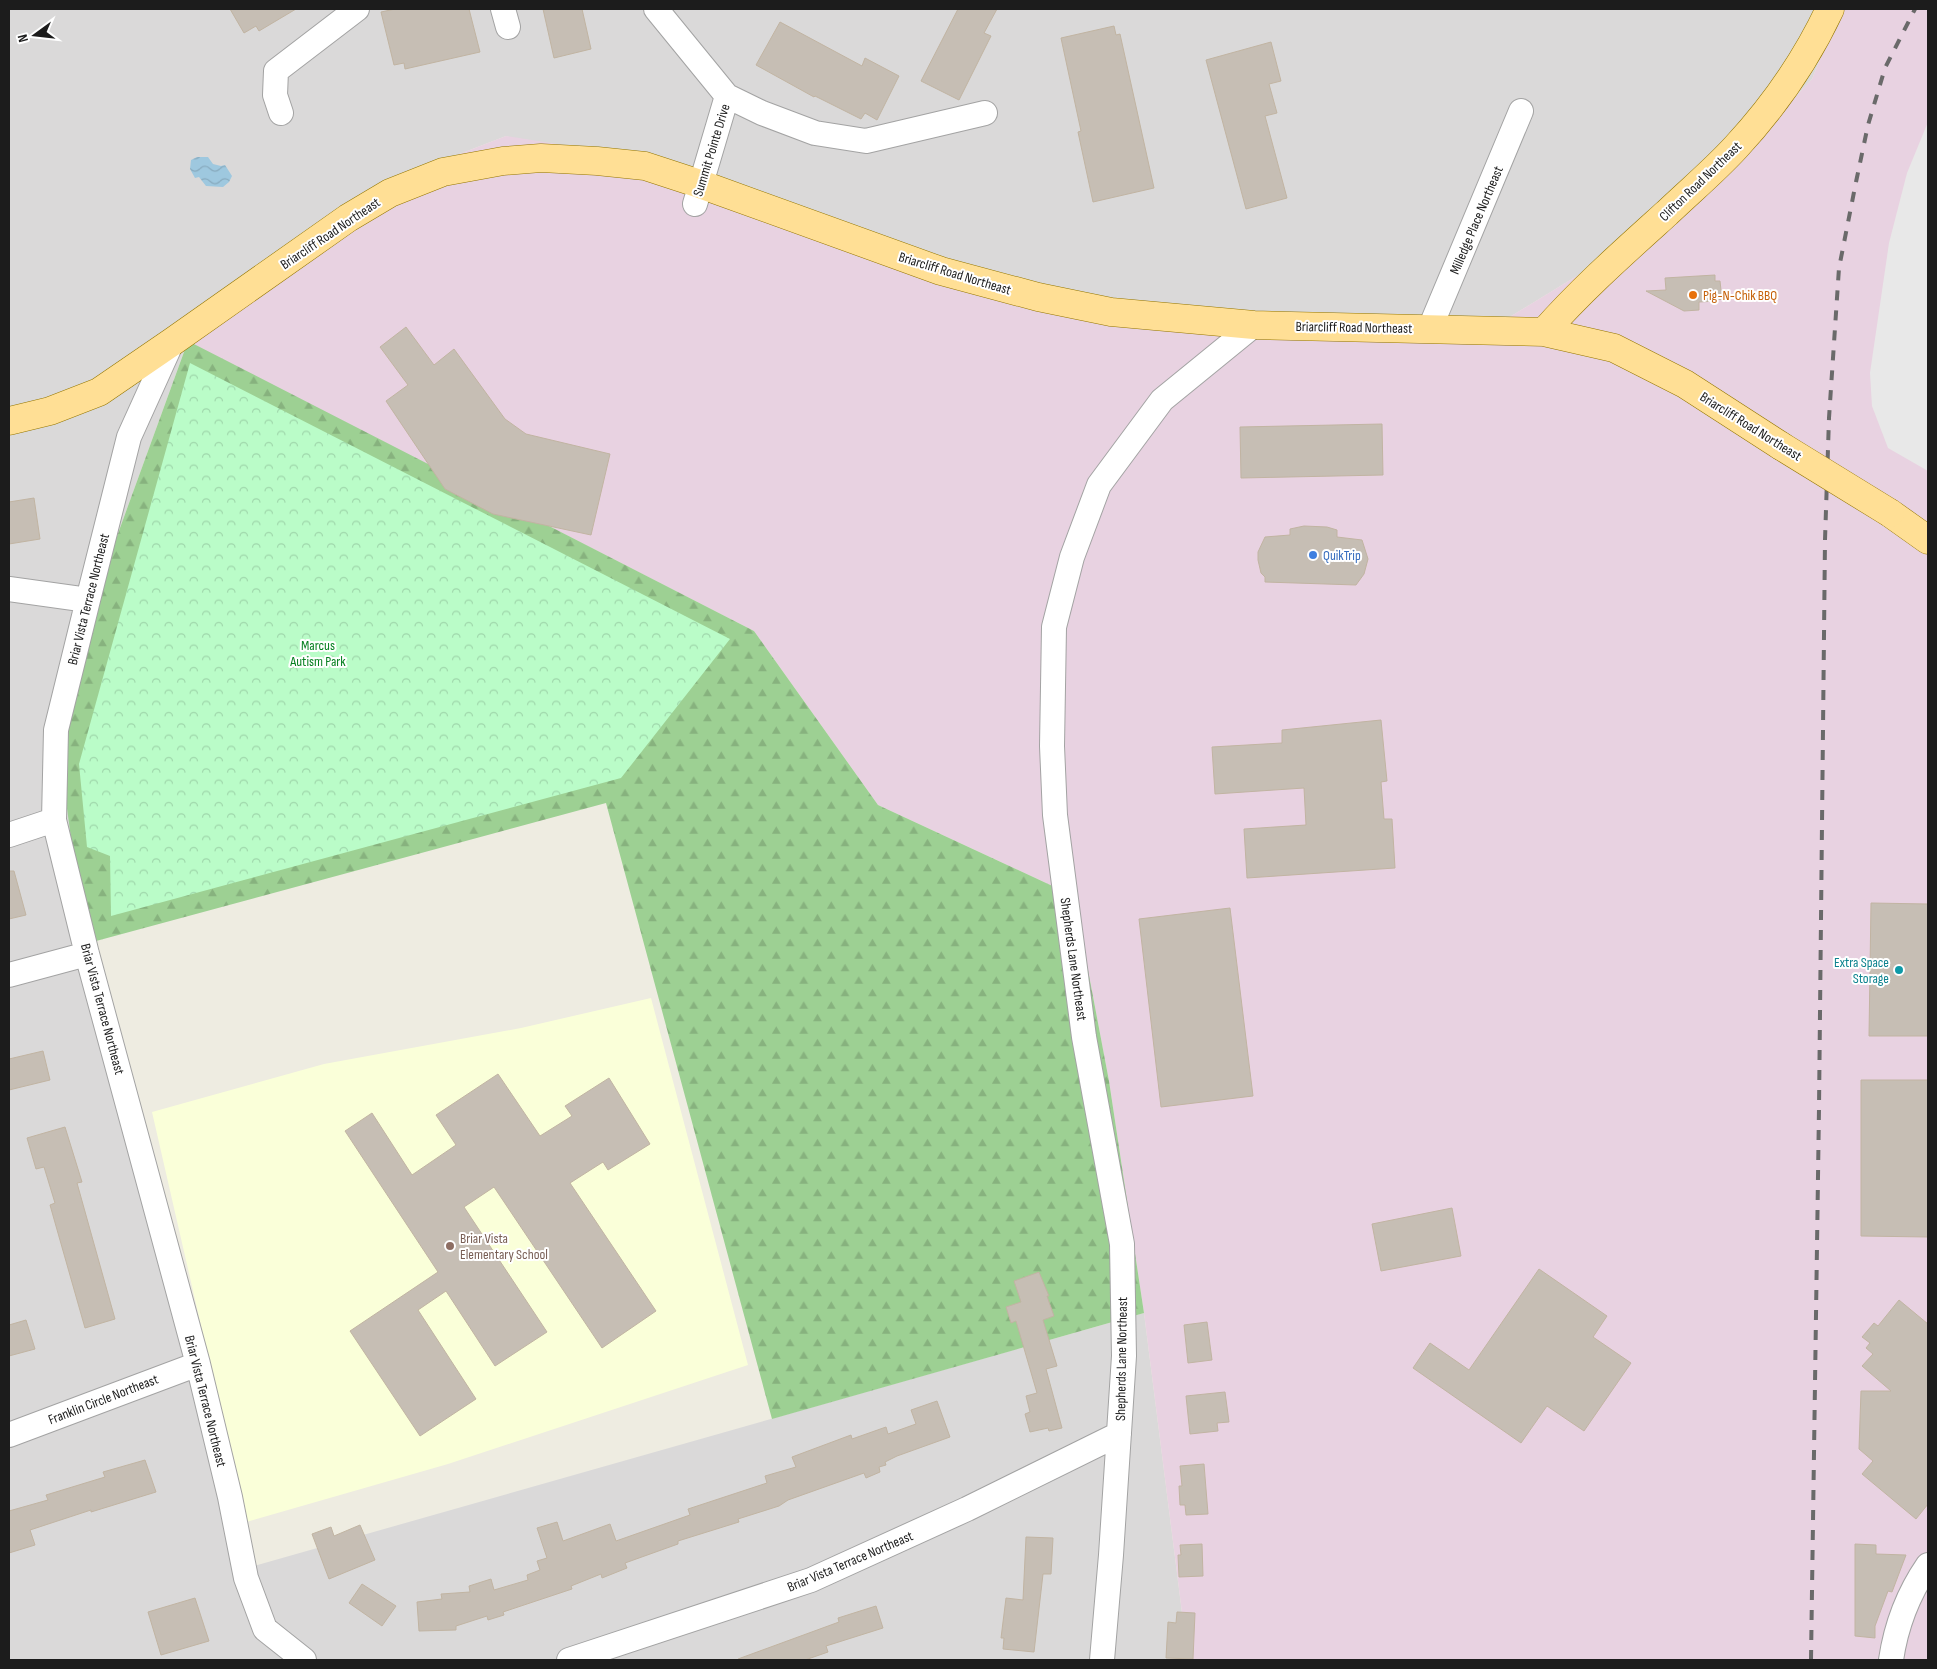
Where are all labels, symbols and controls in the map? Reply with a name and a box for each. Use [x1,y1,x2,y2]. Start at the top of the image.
north arrow [10,10,60,60]
text: N [14,32,32,44]
street label: Summit Pointe Drive [689,102,734,198]
street label: Clifton Road Northeast [1656,138,1745,225]
street label: Milledge Place Northeast [1446,163,1507,277]
street label: Briarcliff Road Northeast [277,194,383,273]
street label: Briarcliff Road Northeast [897,248,1013,299]
place label: Pig-N-Chik BBQ [1703,287,1777,304]
marker: Pig-N-Chik BBQ [1687,289,1699,301]
street label: Briarcliff Road Northeast [1296,318,1412,337]
street label: Briarcliff Road Northeast [1697,388,1805,465]
street label: Briar Vista Terrace Northeast [64,532,113,667]
place label: QuikTrip [1323,547,1361,564]
marker: QuikTrip [1307,549,1319,561]
park label: Marcus Autism Park [289,637,346,670]
street label: Shepherds Lane Northeast [1056,896,1091,1022]
street label: Briar Vista Terrace Northeast [77,942,128,1076]
place label: Extra Space Storage [1834,954,1889,987]
marker: Extra Space Storage [1893,964,1905,976]
place label: Briar Vista Elementary School [460,1230,548,1263]
marker: Briar Vista Elementary School [444,1240,456,1252]
street label: Shepherds Lane Northeast [1112,1297,1131,1421]
street label: Briar Vista Terrace Northeast [181,1334,230,1469]
street label: Franklin Circle Northeast [46,1371,161,1428]
street label: Briar Vista Terrace Northeast [785,1527,916,1596]

